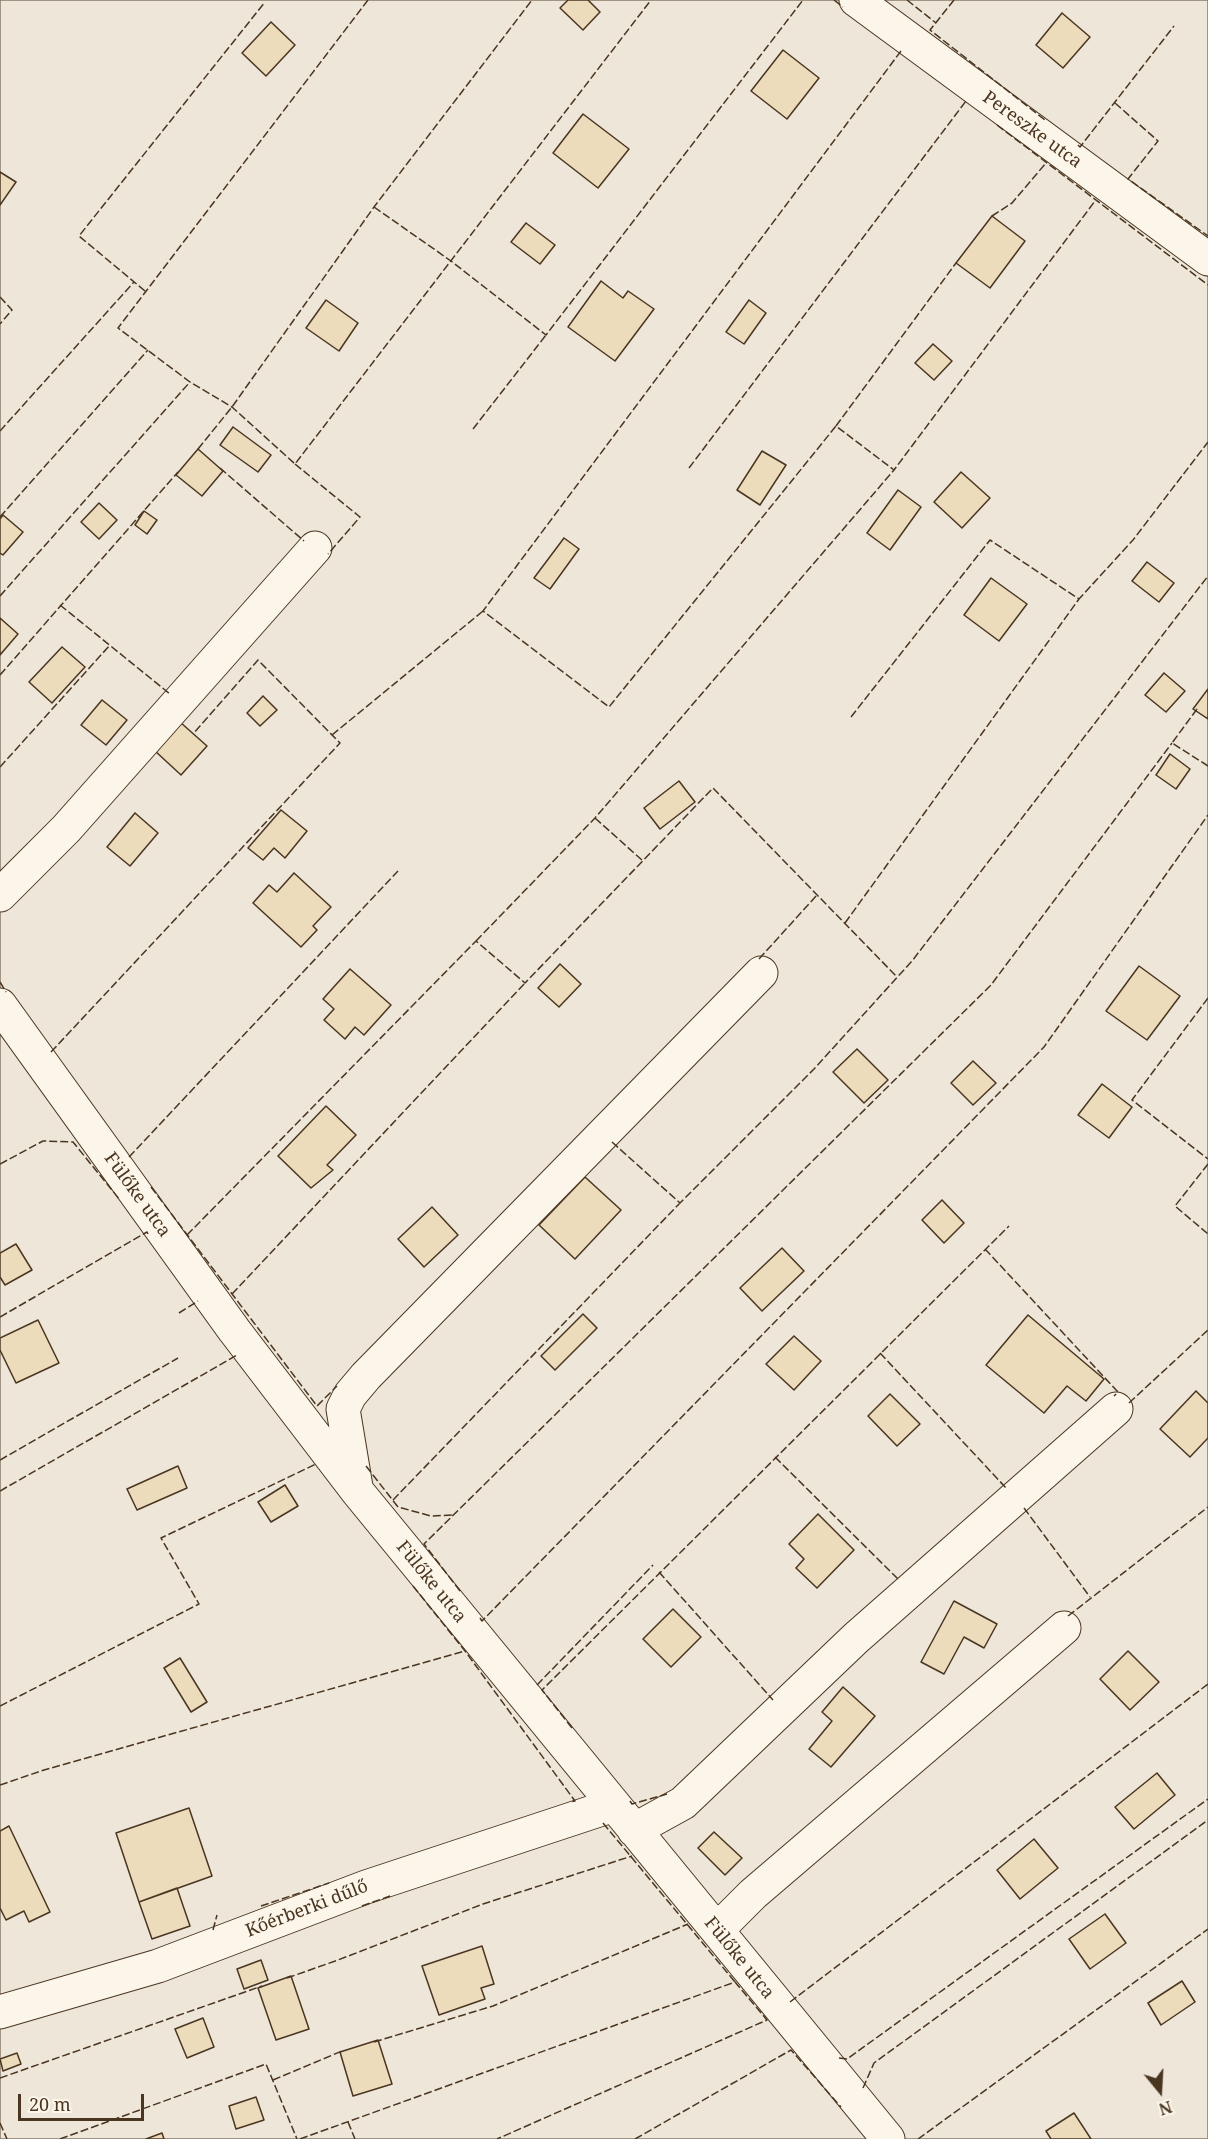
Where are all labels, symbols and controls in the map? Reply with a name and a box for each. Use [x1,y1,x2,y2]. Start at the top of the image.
street label: Pereszke utca [978,87,1086,173]
street label: Fülőke utca [99,1149,175,1241]
street label: Fülőke utca [391,1537,471,1627]
street label: Kőérberki dűlő [243,1876,371,1942]
street label: Fülőke utca [699,1913,779,2003]
north arrow [1130,2061,1190,2121]
scale bar [21,2082,147,2120]
text: 20 m [29,2092,71,2116]
text: N [1156,2096,1175,2121]

